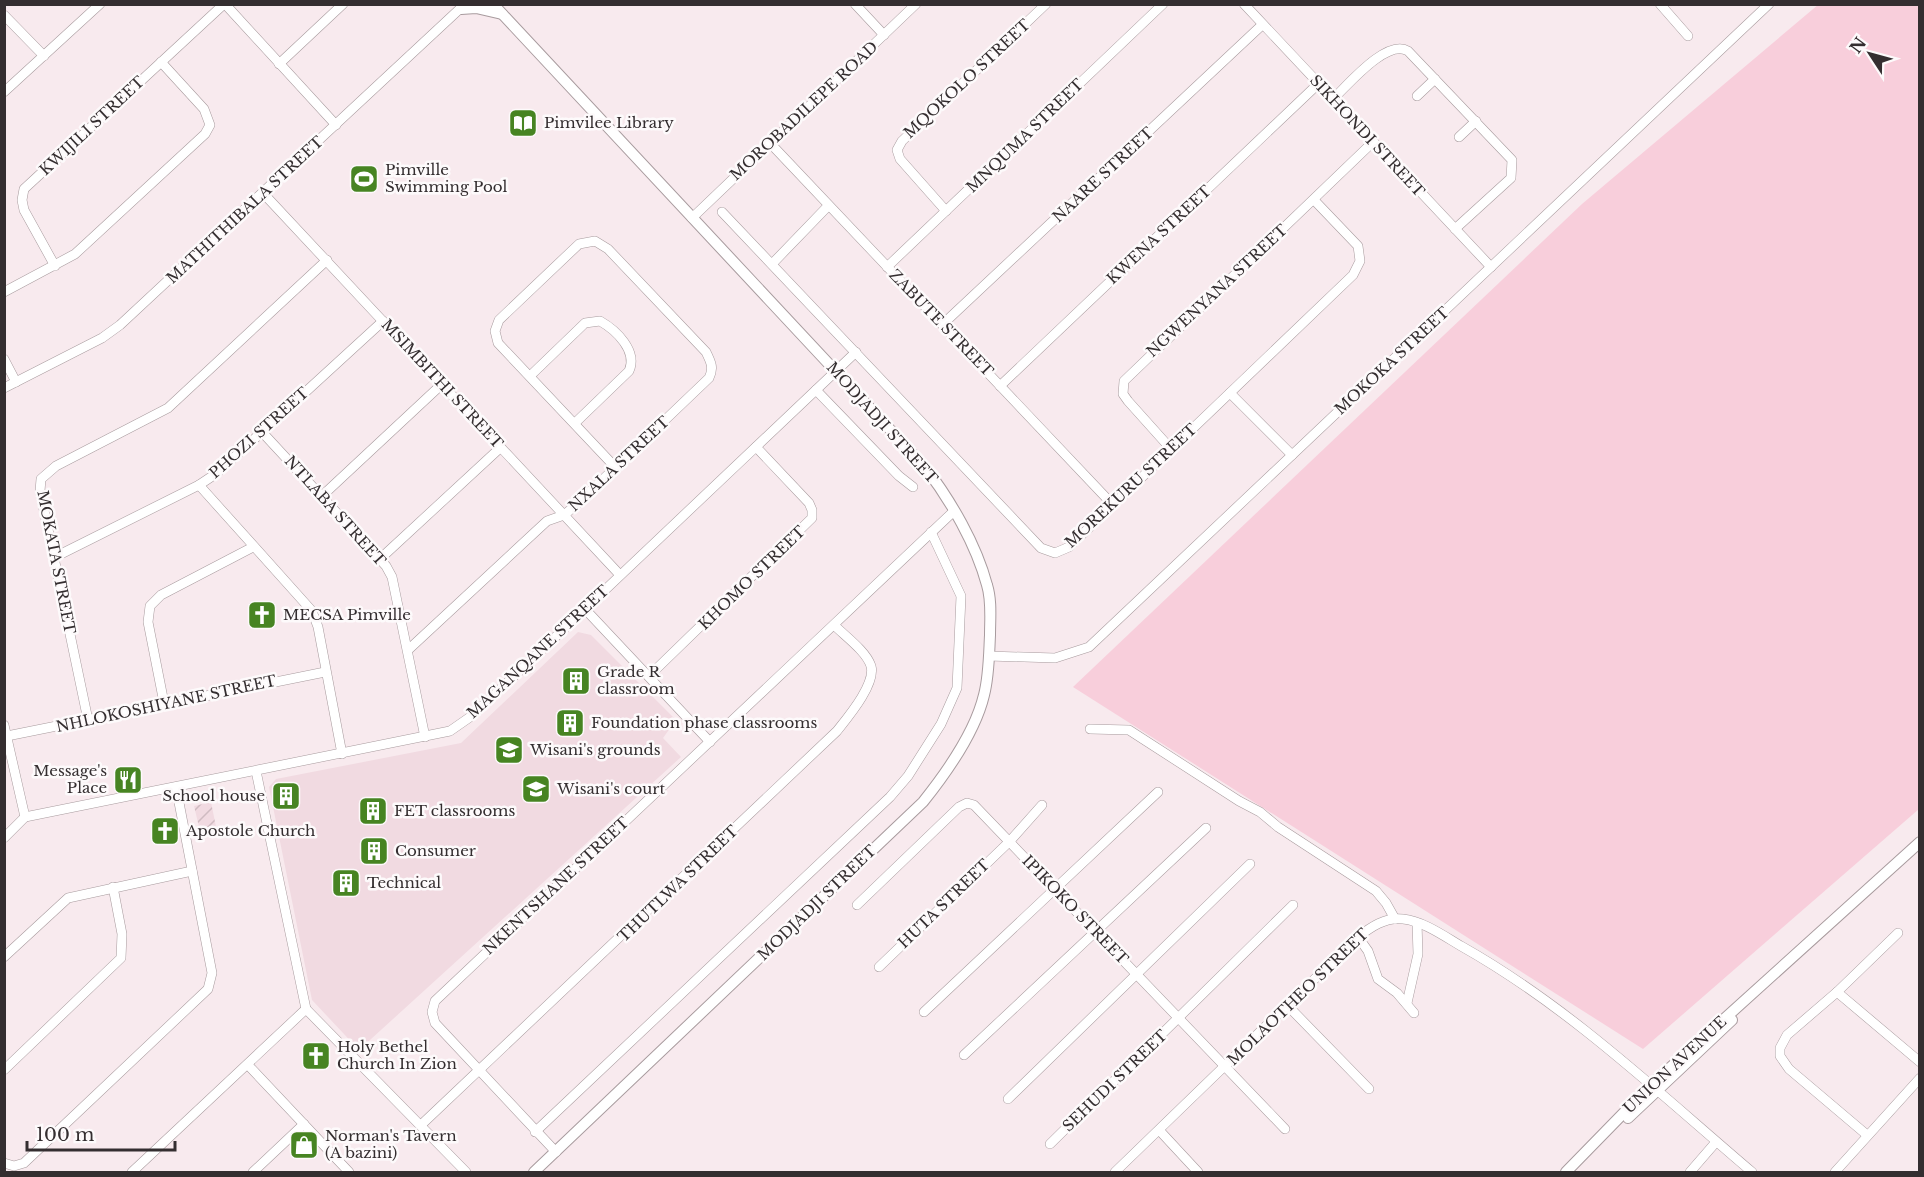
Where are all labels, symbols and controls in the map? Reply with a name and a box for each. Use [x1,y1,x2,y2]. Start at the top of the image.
street label: MQOKOLO STREET [899,15,1034,142]
north arrow [1840,24,1900,84]
text: N [1845,33,1870,57]
street label: MOROBADILEPE ROAD [726,37,882,184]
street label: SIKHONDI STREET [1306,71,1429,201]
street label: KWIJILI STREET [35,72,148,179]
street label: MNQUMA STREET [962,75,1087,197]
library icon: Pimvilee Library [507,107,539,139]
place label: Pimvilee Library [544,113,674,132]
street label: NAARE STREET [1048,123,1157,226]
street label: MATHITHIBALA STREET [162,132,327,287]
place label: Pimville Swimming Pool [385,160,508,196]
sports icon: Pimville Swimming Pool [348,163,380,195]
street label: KWENA STREET [1102,181,1215,288]
street label: NGWENYANA STREET [1142,220,1291,361]
street label: ZABUTE STREET [885,265,997,380]
street label: MOKOKA STREET [1331,303,1453,419]
street label: MSIMBITHI STREET [377,315,507,452]
street label: MODJADJI STREET [823,358,942,487]
street label: PHOZI STREET [205,383,312,482]
street label: NXALA STREET [564,412,673,515]
street label: MOREKURU STREET [1061,420,1201,552]
street label: NTLABA STREET [281,452,390,570]
street label: MOKATA STREET [33,489,80,635]
street label: KHOMO STREET [694,522,809,634]
street label: MAGANQANE STREET [463,581,612,722]
church icon: MECSA Pimville [246,599,278,631]
place label: MECSA Pimville [283,605,411,624]
place label: Grade R classroom [597,662,675,698]
building icon: Grade R classroom [560,665,592,697]
street label: NHLOKOSHIYANE STREET [54,671,278,736]
building icon: Foundation phase classrooms [554,707,586,739]
place label: Foundation phase classrooms [591,713,817,732]
school or university icon: Wisani's grounds [493,734,525,766]
place label: Wisani's grounds [529,740,661,759]
place label: Message's Place [33,761,107,797]
restaurant icon: Message's Place [112,764,144,796]
school or university icon: Wisani's court [520,773,552,805]
place label: Wisani's court [556,779,665,798]
building icon: School house [270,780,302,812]
place label: School house [163,786,265,805]
building icon: FET classrooms [357,795,389,827]
place label: FET classrooms [394,801,515,820]
street label: NKENTSHANE STREET [479,813,633,958]
church icon: Apostole Church [149,815,181,847]
place label: Apostole Church [185,821,315,840]
street label: THUTLWA STREET [614,821,742,946]
building icon: Consumer [358,835,390,867]
place label: Consumer [395,841,477,860]
street label: MODJADJI STREET [753,841,880,964]
street label: IPIKOKO STREET [1018,851,1132,968]
street label: HUTA STREET [894,855,994,952]
building icon: Technical [330,867,362,899]
place label: Technical [367,873,441,892]
street label: MOLAOTHEO STREET [1223,924,1372,1069]
street label: UNION AVENUE [1619,1012,1730,1117]
street label: SEHUDI STREET [1058,1026,1171,1135]
place label: Holy Bethel Church In Zion [337,1037,457,1073]
church icon: Holy Bethel Church In Zion [300,1040,332,1072]
scale bar [27,1114,176,1152]
text: 100 m [36,1124,94,1146]
place label: Norman's Tavern (A bazini) [325,1126,457,1162]
shop icon: Norman's Tavern (A bazini) [288,1129,320,1161]

